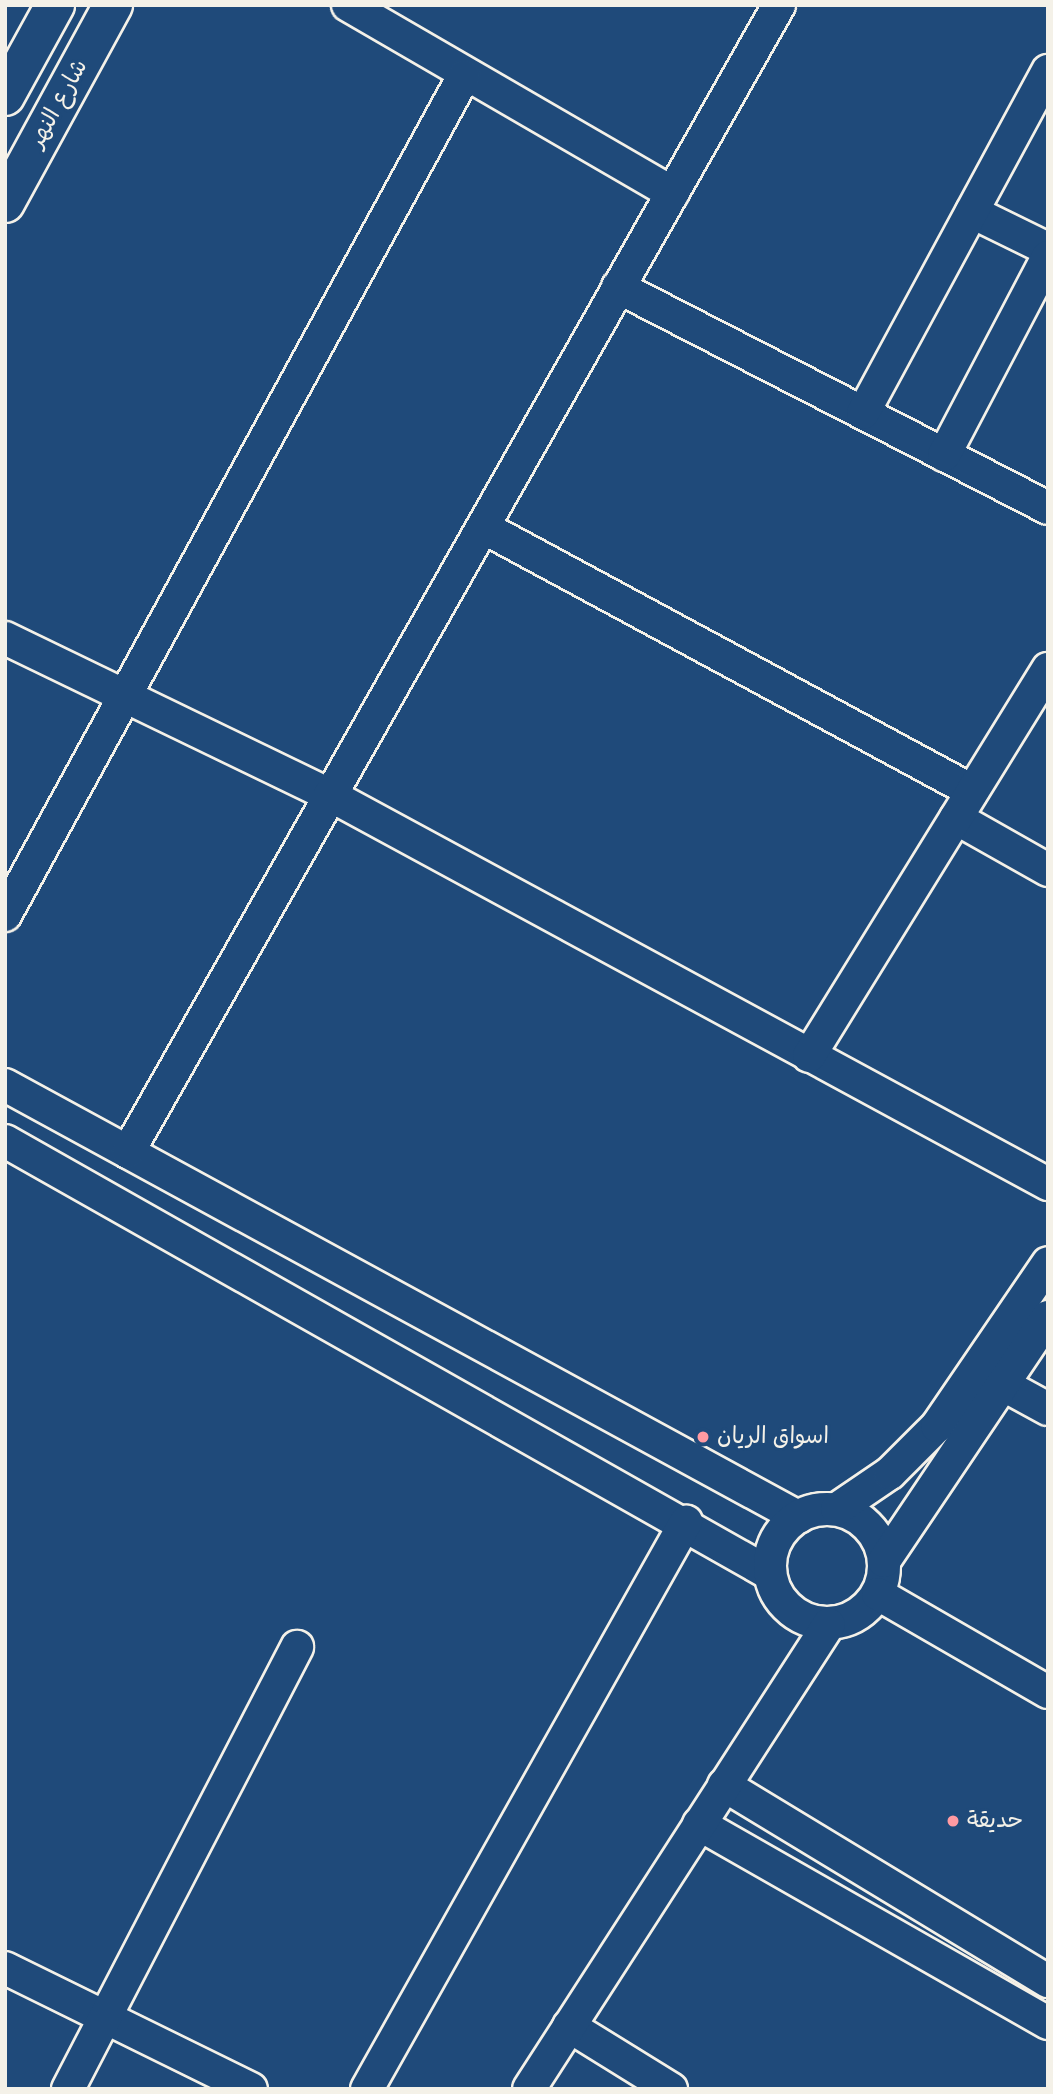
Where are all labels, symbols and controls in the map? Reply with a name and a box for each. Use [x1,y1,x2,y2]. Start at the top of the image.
street label: شارع النهر [23,55,95,153]
place label: اسواق الريان [717,1423,829,1451]
marker: اسواق الريان [695,1429,711,1445]
place label: حديقة [967,1807,1023,1835]
marker: حديقة [945,1813,961,1829]

